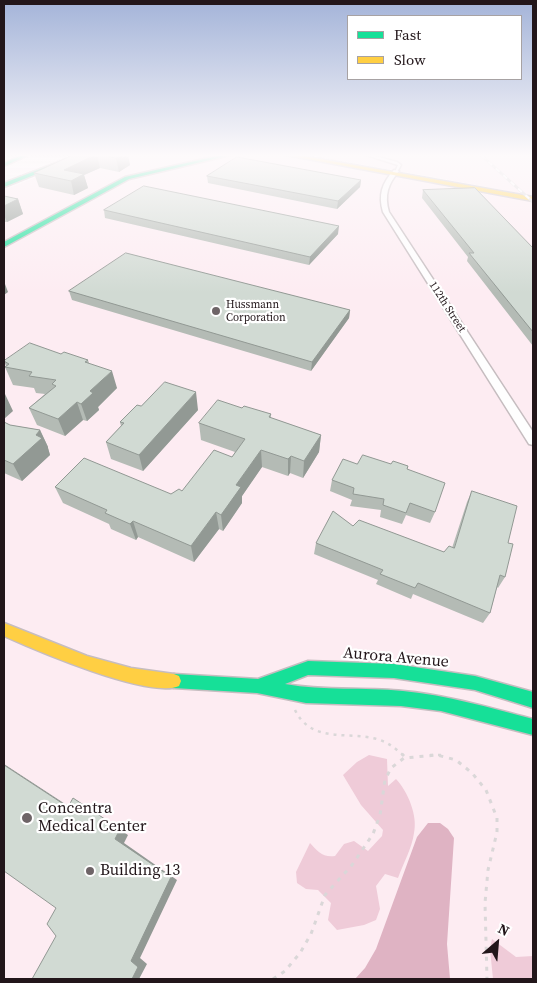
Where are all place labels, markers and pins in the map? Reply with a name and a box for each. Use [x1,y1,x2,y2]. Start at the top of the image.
place label: Hussmann Corporation [226,298,286,324]
marker: Hussmann Corporation [210,305,222,317]
place label: Concentra Medical Center [38,799,147,837]
marker: Concentra Medical Center [20,811,34,825]
place label: Building 13 [100,861,180,881]
marker: Building 13 [84,865,96,877]

